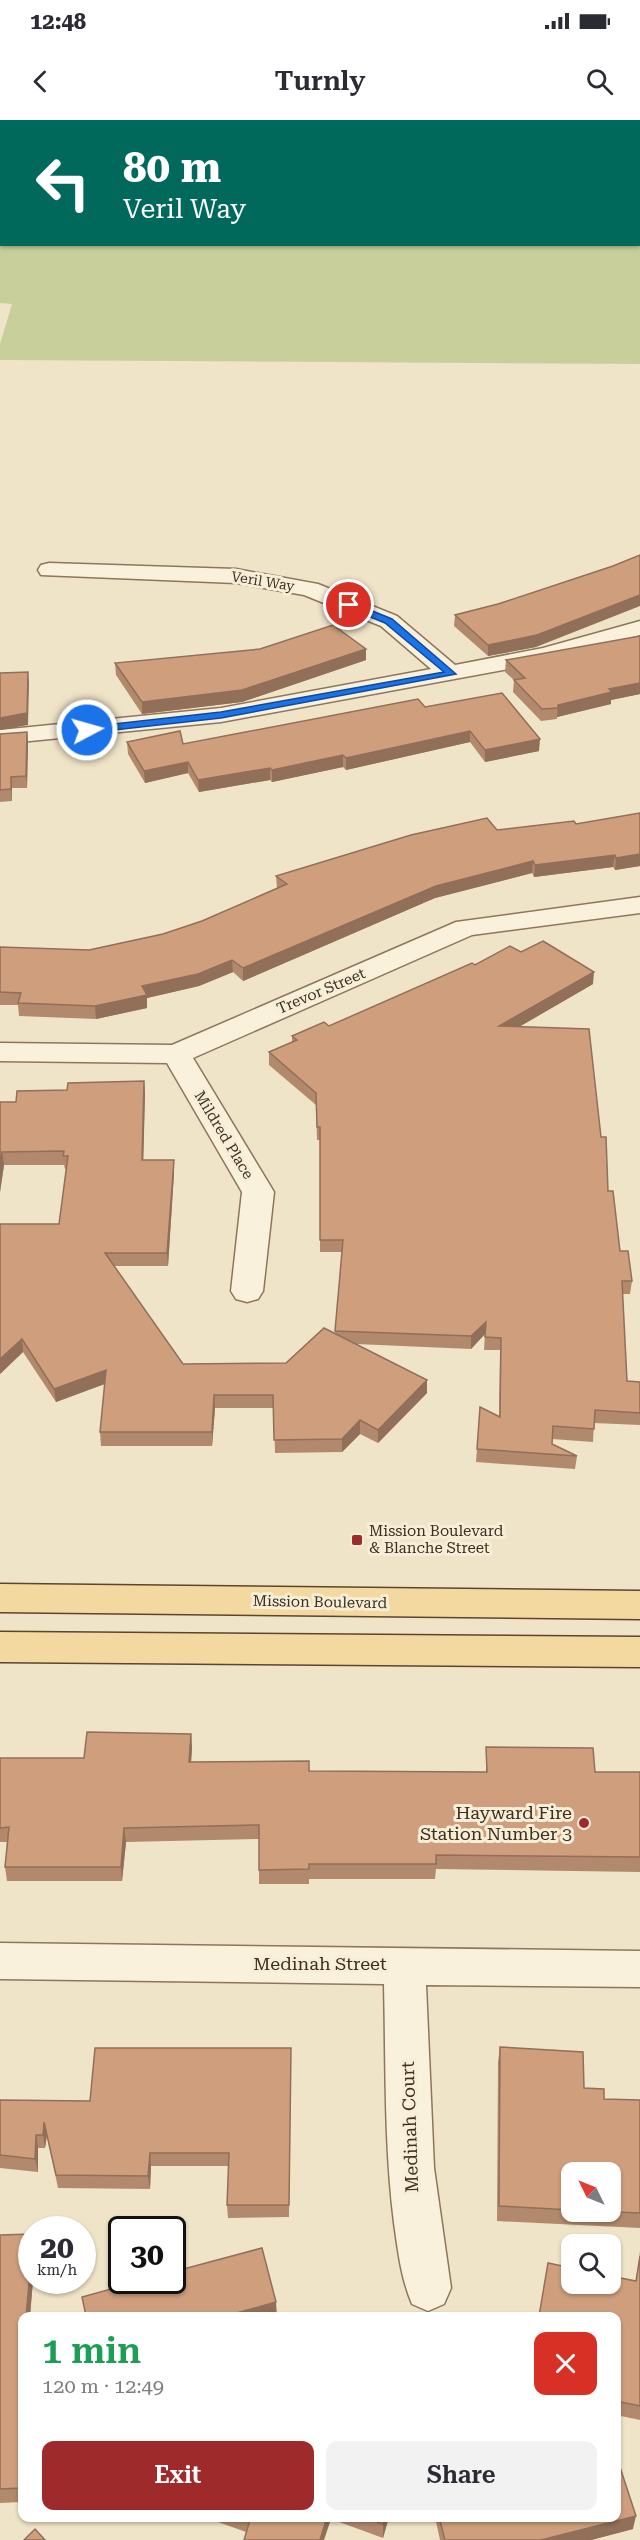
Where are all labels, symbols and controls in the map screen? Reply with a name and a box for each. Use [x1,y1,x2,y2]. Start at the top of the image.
text: 12:48 [30,9,86,34]
icon: back [24,65,57,98]
text: Turnly [275,65,365,97]
icon: search [583,65,616,98]
text: 80 m [123,143,221,192]
icon: left [24,144,102,222]
text: Veril Way [123,193,246,225]
street label: Veril Way [230,568,297,594]
pin [323,579,374,630]
icon: arrive [332,588,365,621]
position arrow [55,698,119,762]
street label: Trevor Street [274,964,368,1018]
street label: Mildred Place [191,1088,257,1182]
place label: Mission Boulevard & Blanche Street [369,1522,504,1557]
marker: Mission Boulevard & Blanche Street [350,1533,364,1547]
street label: Mission Boulevard [253,1592,388,1612]
place label: Hayward Fire Station Number 3 [420,1802,572,1844]
marker: Hayward Fire Station Number 3 [577,1816,591,1830]
street label: Medinah Street [253,1953,387,1974]
street label: Medinah Court [397,2061,422,2193]
north arrow [561,2162,621,2222]
map controls [561,2162,621,2294]
speed limit sign: 30 [108,2216,186,2294]
text: 20 [40,2230,74,2265]
button: search [561,2234,621,2294]
text: km/h [37,2261,77,2279]
text: 1 min [42,2330,141,2372]
button: close [534,2332,597,2395]
text: 120 m · 12:49 [42,2374,164,2398]
button: Exit [42,2441,314,2510]
button: Share [326,2441,597,2510]

